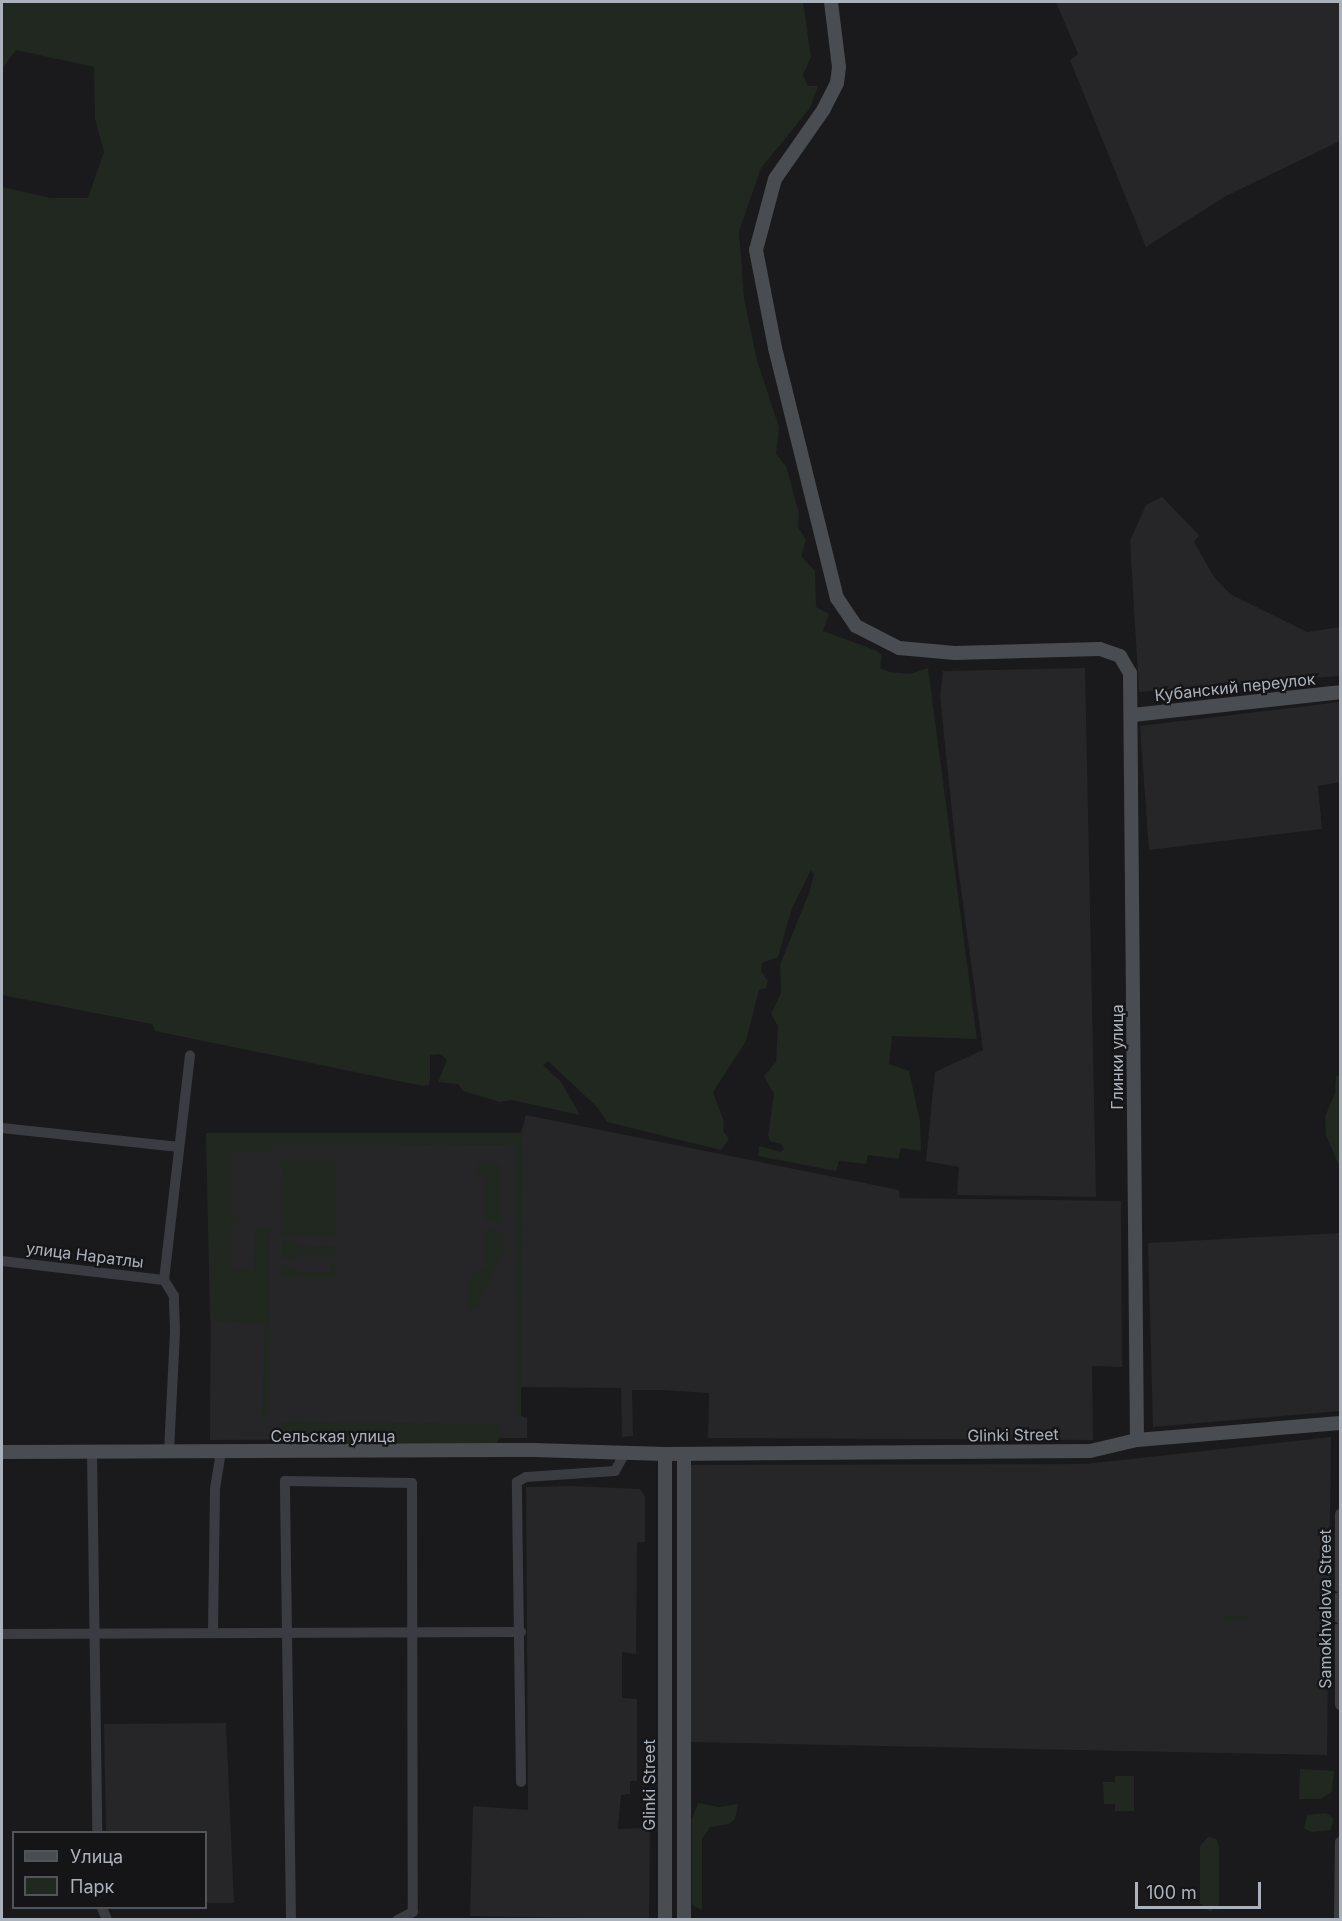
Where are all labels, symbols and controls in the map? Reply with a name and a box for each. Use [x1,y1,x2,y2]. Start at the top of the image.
street label: Кубанский переулок [1154,669,1316,705]
street label: Глинки улица [1107,1004,1127,1110]
street label: улица Наратлы [25,1238,145,1272]
street label: Glinki Street [967,1425,1059,1445]
street label: Сельская улица [271,1426,395,1446]
street label: Samokhvalova Street [1315,1529,1335,1689]
street label: Glinki Street [639,1739,659,1831]
legend [12,1831,207,1909]
text: Улица [70,1846,123,1867]
scale bar [1138,1870,1264,1908]
text: Парк [70,1876,114,1897]
text: 100 m [1146,1882,1197,1903]

